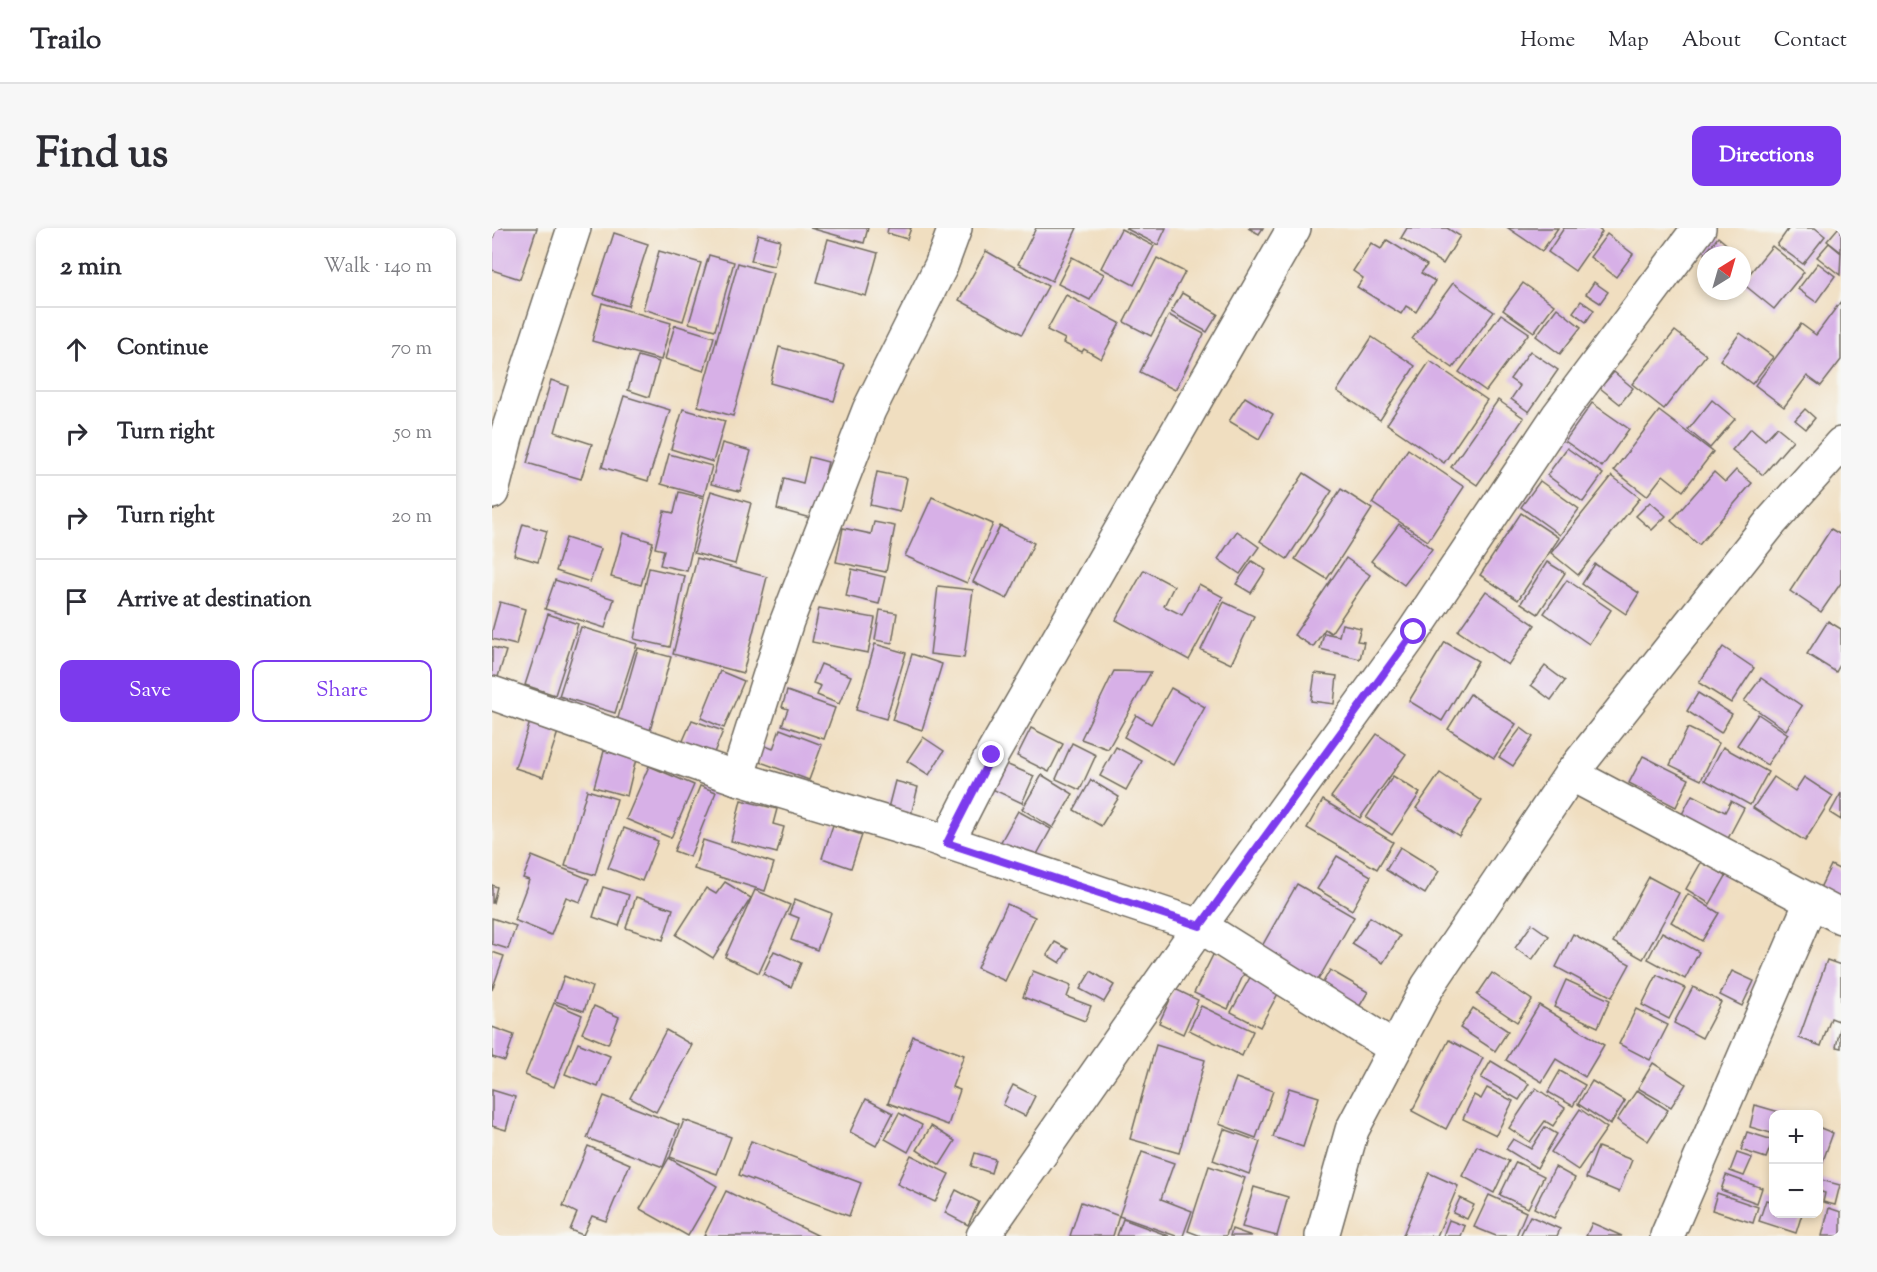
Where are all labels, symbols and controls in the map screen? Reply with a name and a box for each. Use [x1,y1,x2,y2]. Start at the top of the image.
text: Trailo [30,21,101,61]
text: Home [1520,26,1575,56]
text: Map [1608,26,1649,56]
text: About [1682,26,1741,56]
text: Contact [1774,26,1847,56]
text: Find us [36,126,168,186]
button: Directions [1692,126,1841,186]
north arrow [1697,246,1751,300]
text: 2 min [60,249,122,286]
text: Walk · 140 m [323,253,432,282]
icon: ahead [60,333,93,366]
text: Continue [117,333,208,365]
text: 70 m [391,335,432,364]
icon: right [60,417,93,450]
text: Turn right [117,417,214,449]
text: 50 m [394,419,432,448]
icon: right [60,501,93,534]
text: Turn right [117,501,214,533]
text: 20 m [391,503,432,532]
icon: arrive [60,585,93,618]
text: Arrive at destination [117,585,312,617]
route start [1400,618,1426,644]
button: Save [60,660,240,722]
button: Share [252,660,432,722]
route end [978,741,1004,767]
map controls [1769,1110,1823,1218]
button: + [1769,1110,1823,1164]
button: − [1769,1164,1823,1218]

